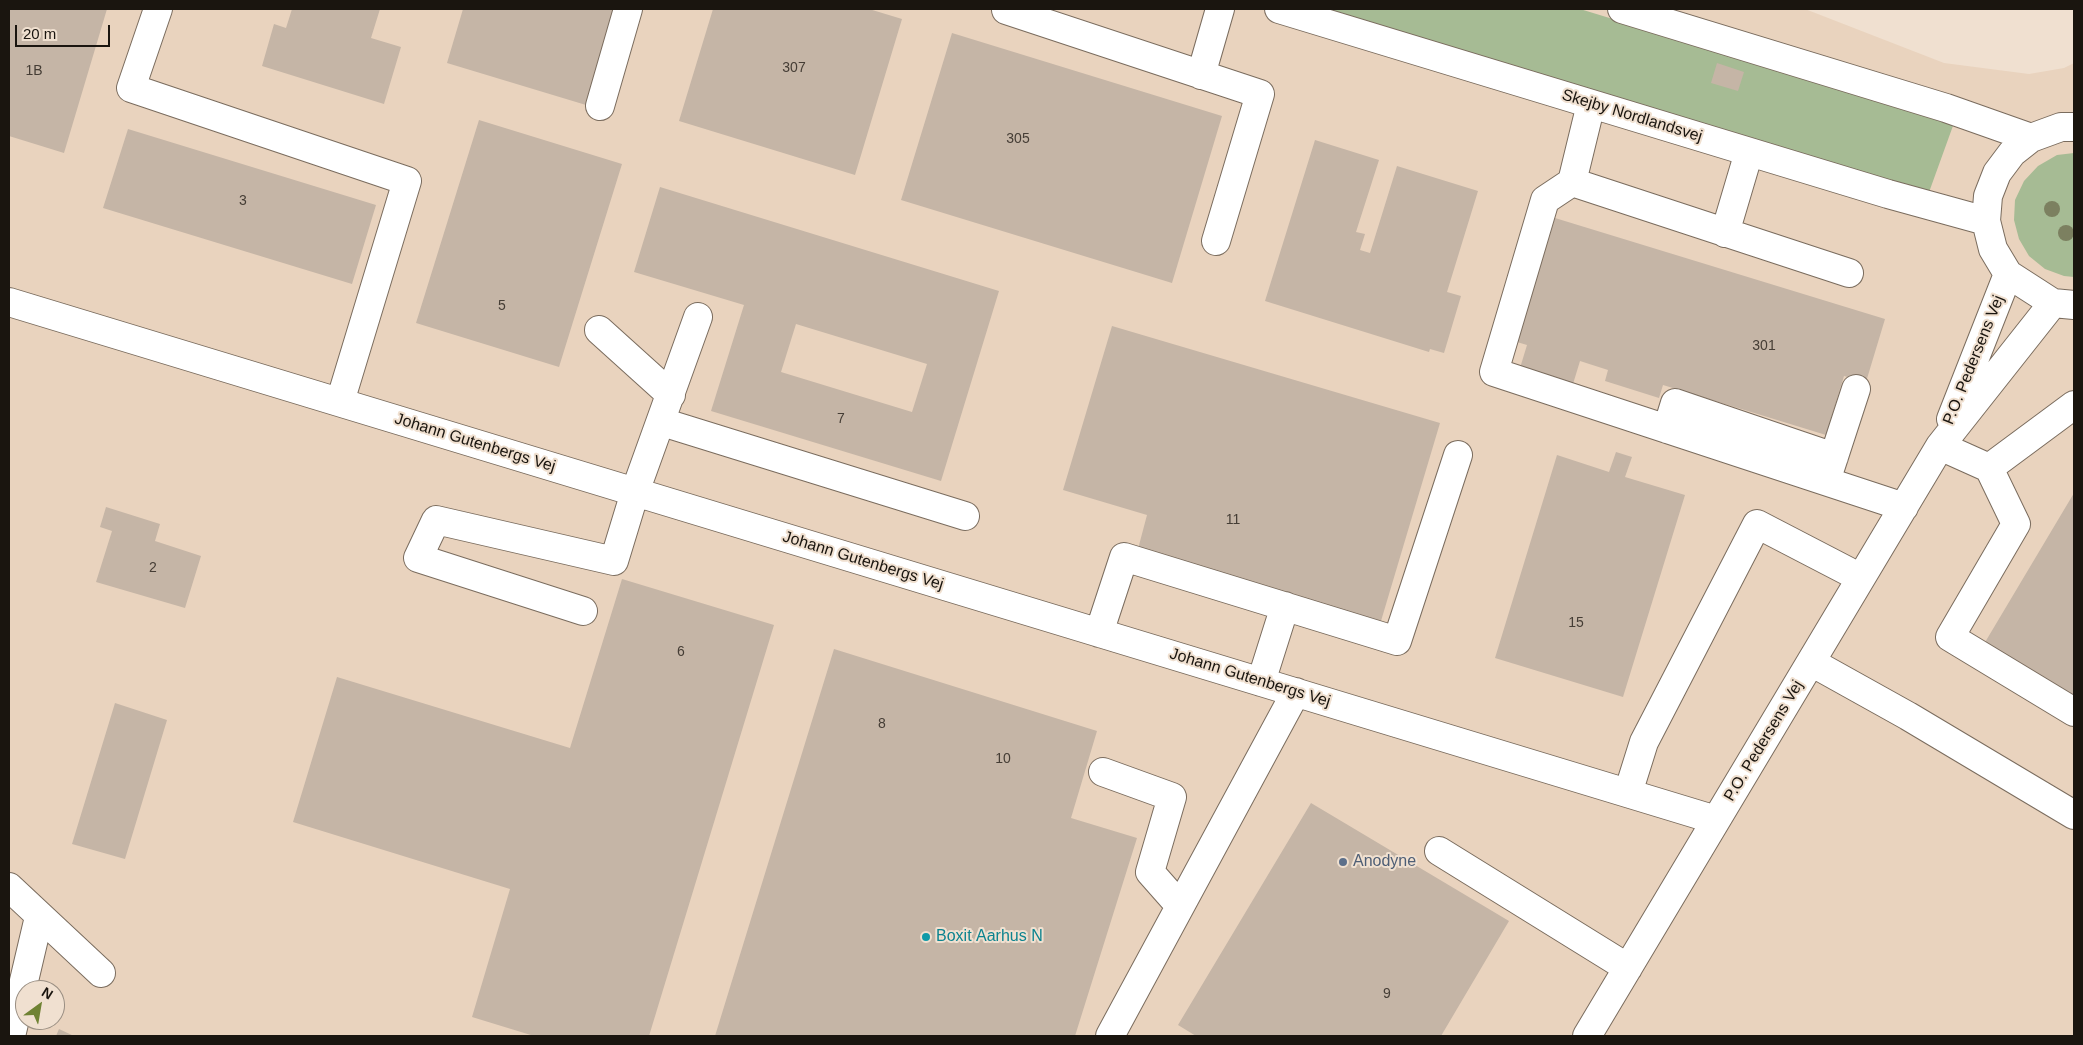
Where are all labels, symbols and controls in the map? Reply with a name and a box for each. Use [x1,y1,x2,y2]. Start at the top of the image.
scale bar [18,15,112,47]
text: 20 m [23,25,56,42]
house number: 307 [782,60,806,76]
house number: 1B [25,63,43,79]
street label: Skejby Nordlandsvej [1559,85,1705,147]
house number: 305 [1006,131,1030,147]
house number: 3 [239,193,247,209]
street label: P.O. Pedersens Vej [1939,293,2009,427]
house number: 5 [498,298,506,314]
house number: 301 [1752,338,1776,354]
street label: Johann Gutenbergs Vej [392,409,558,477]
house number: 7 [837,411,845,427]
house number: 11 [1226,512,1240,528]
street label: Johann Gutenbergs Vej [780,527,946,595]
house number: 2 [149,560,157,576]
house number: 15 [1568,615,1584,631]
house number: 6 [677,644,685,660]
street label: Johann Gutenbergs Vej [1167,644,1333,712]
street label: P.O. Pedersens Vej [1720,677,1808,805]
house number: 8 [878,716,886,732]
house number: 10 [995,751,1011,767]
place label: Anodyne [1353,852,1416,872]
marker: Anodyne [1337,856,1349,868]
place label: Boxit Aarhus N [936,927,1043,947]
marker: Boxit Aarhus N [920,931,932,943]
north arrow [15,980,65,1030]
text: N [39,984,56,1003]
house number: 9 [1383,986,1391,1002]

